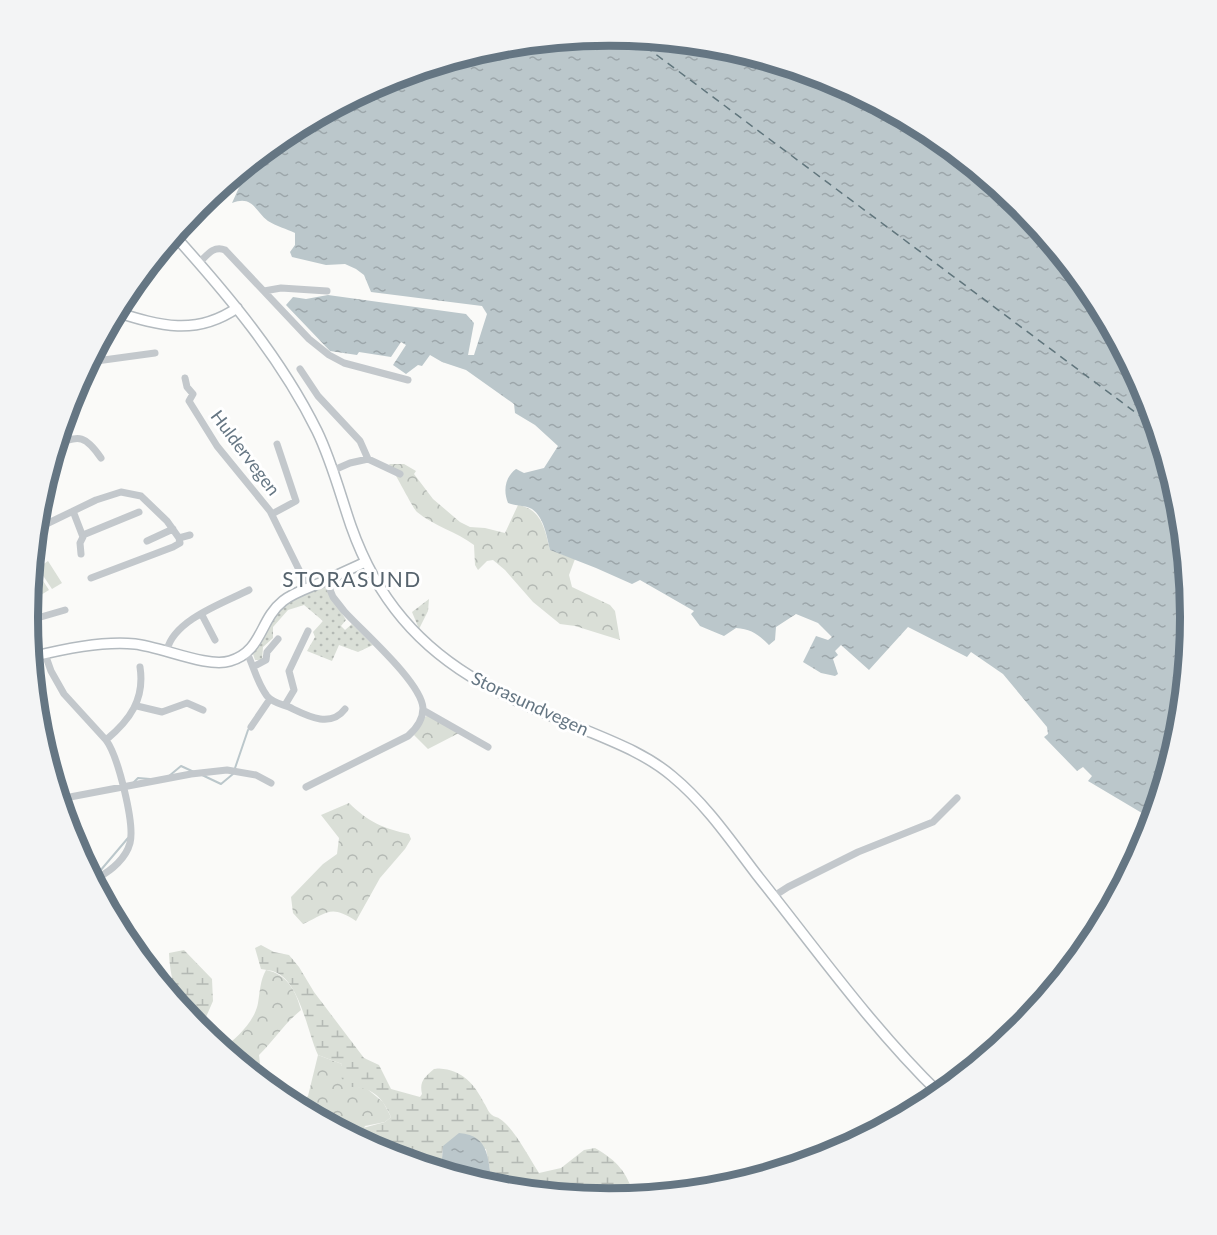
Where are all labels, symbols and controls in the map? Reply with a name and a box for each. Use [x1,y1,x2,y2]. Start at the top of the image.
street label: Huldervegen [207,405,285,499]
district label: STORASUND [282,566,422,591]
street label: Storasundvegen [468,666,592,740]

